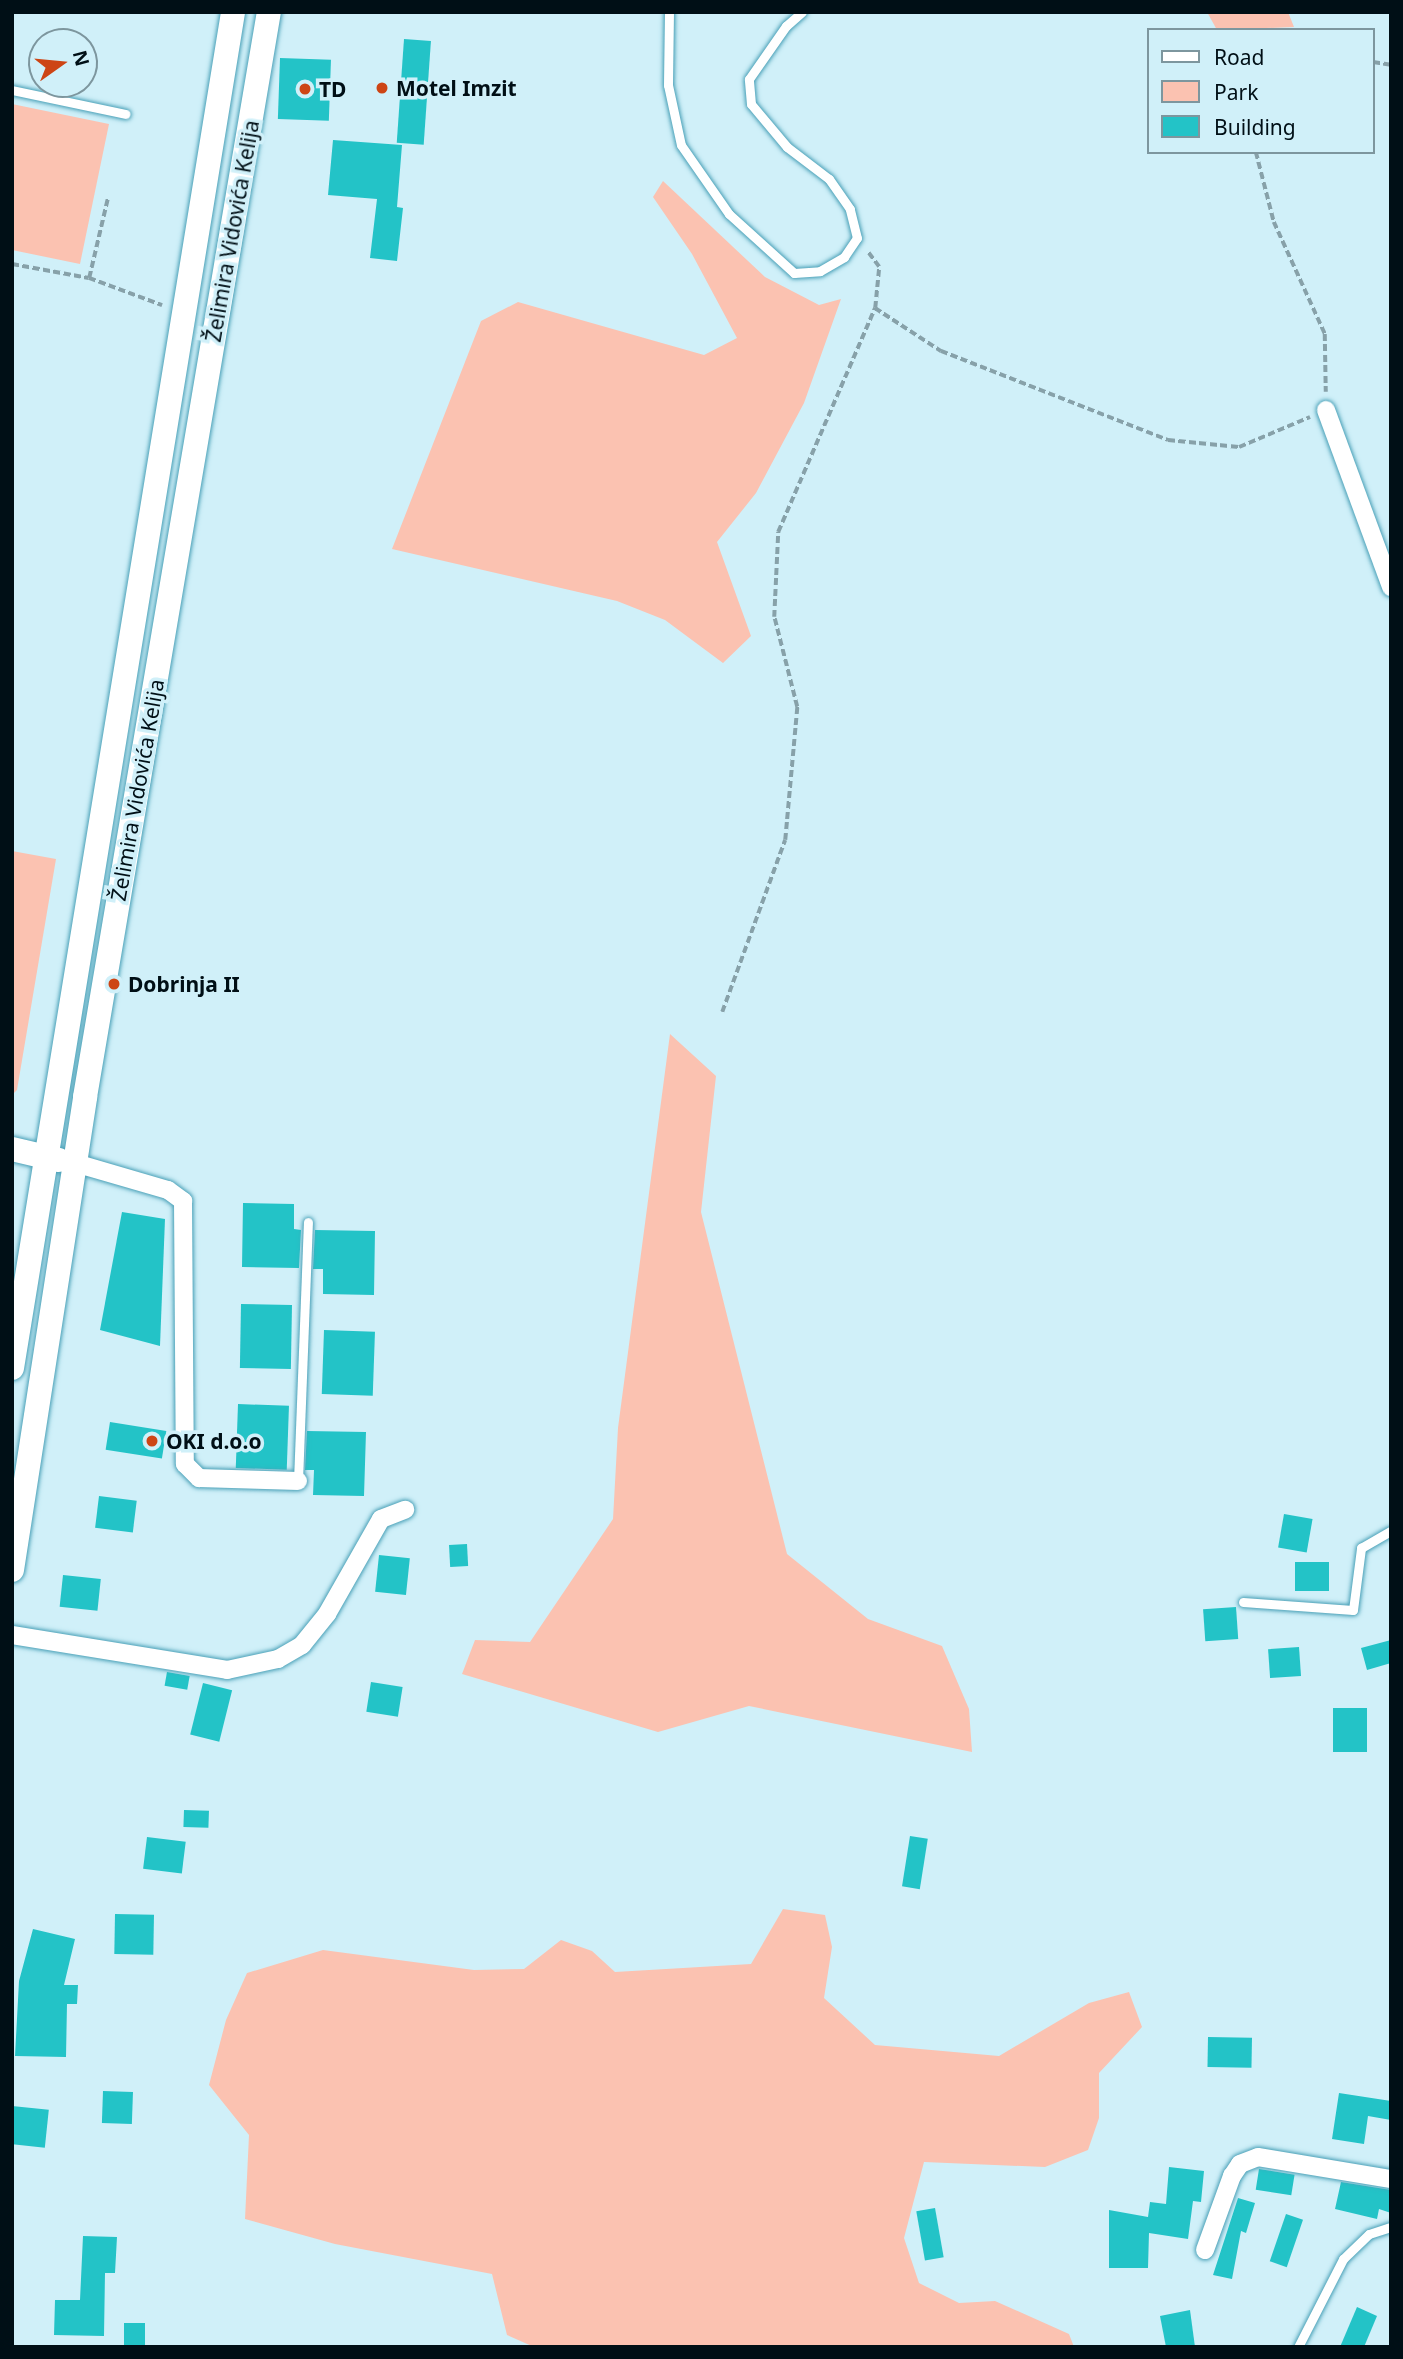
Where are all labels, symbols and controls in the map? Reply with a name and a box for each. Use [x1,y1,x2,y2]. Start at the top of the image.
north arrow [28,28,98,98]
legend [1148,28,1375,154]
text: Road [1214,43,1264,71]
text: N [67,47,96,69]
place label: Motel Imzit [396,75,517,101]
place label: TD [319,76,346,102]
text: Park [1214,78,1258,106]
marker: Motel Imzit [374,80,390,96]
marker: TD [297,81,313,97]
text: Building [1214,113,1296,141]
street label: Želimira Vidovića Kelija [200,118,264,344]
street label: Želimira Vidovića Kelija [105,677,169,903]
place label: Dobrinja II [128,971,240,997]
marker: Dobrinja II [106,976,122,992]
place label: OKI d.o.o [166,1428,262,1454]
marker: OKI d.o.o [144,1433,160,1449]

